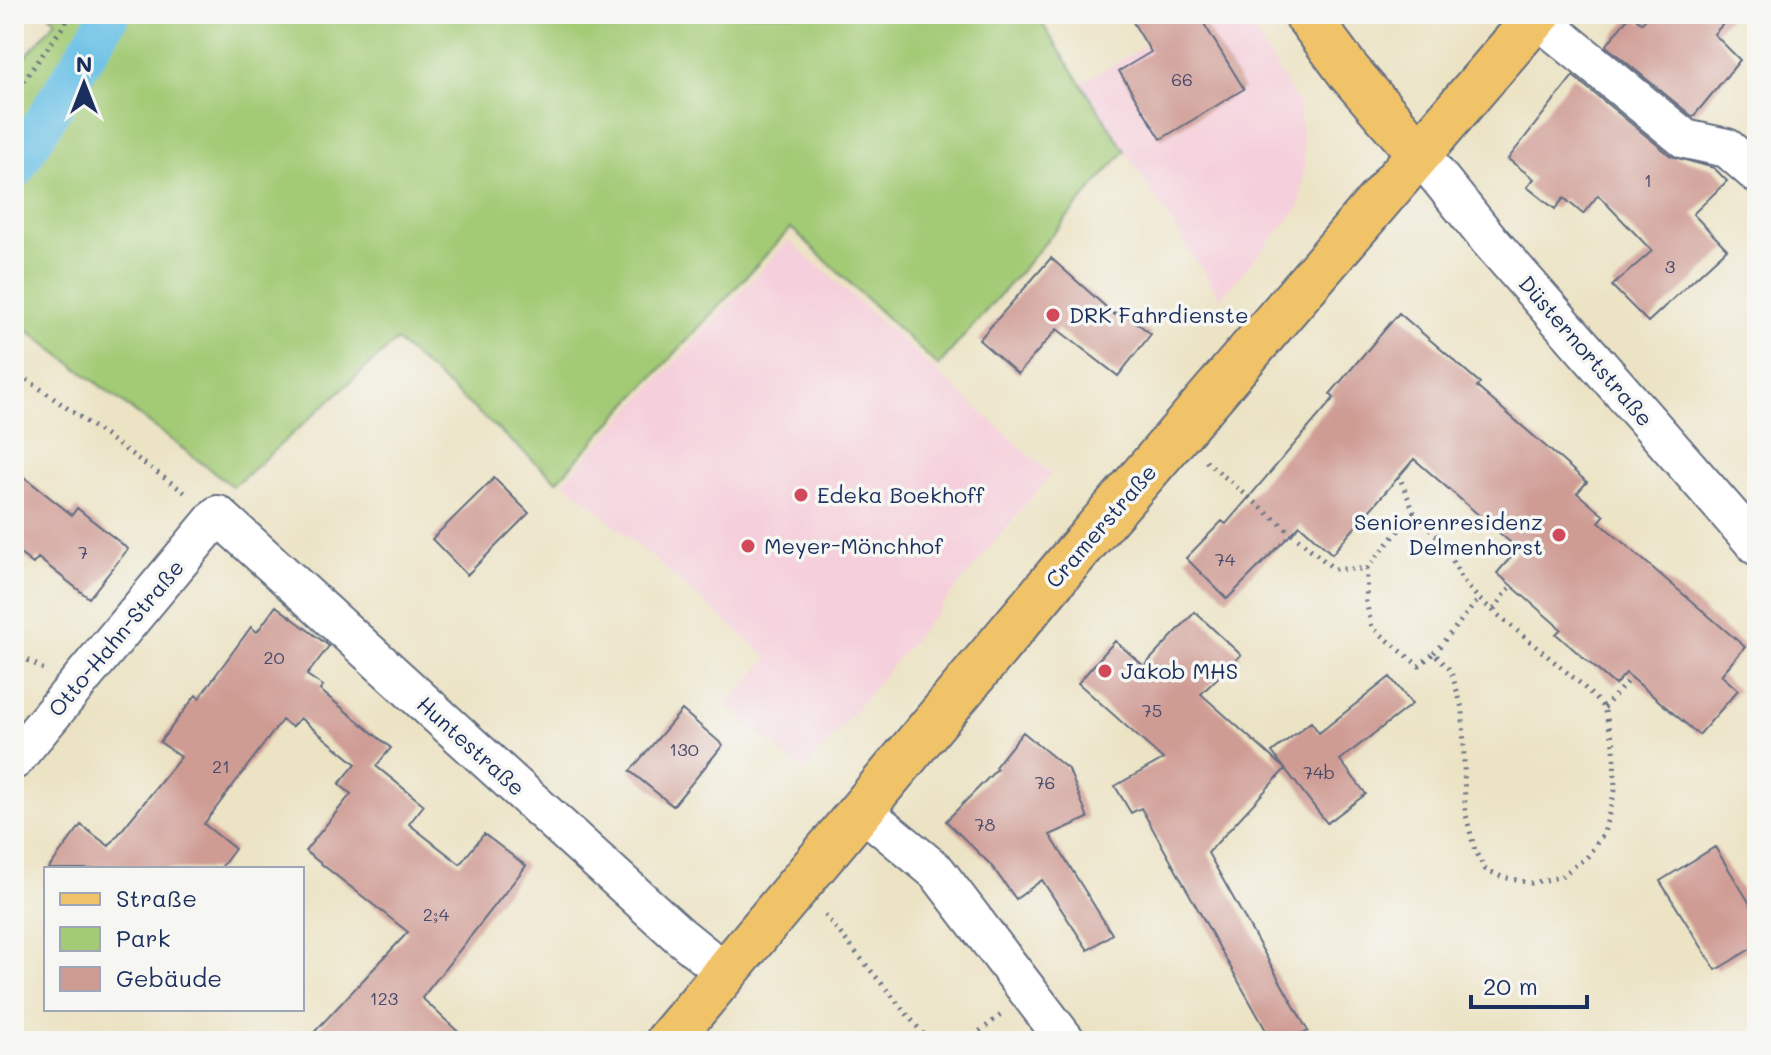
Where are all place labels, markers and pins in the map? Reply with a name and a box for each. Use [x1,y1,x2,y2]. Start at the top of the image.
place label: DRK Fahrdienste [1069,300,1249,329]
marker: DRK Fahrdienste [1044,306,1062,324]
place label: Edeka Boekhoff [817,480,985,509]
marker: Edeka Boekhoff [792,486,810,504]
place label: Seniorenresidenz Delmenhorst [1354,507,1543,561]
marker: Seniorenresidenz Delmenhorst [1550,526,1568,544]
place label: Meyer-Mönchhof [764,531,943,560]
marker: Meyer-Mönchhof [739,537,757,555]
place label: Jakob MHS [1121,656,1238,685]
marker: Jakob MHS [1096,662,1114,680]

